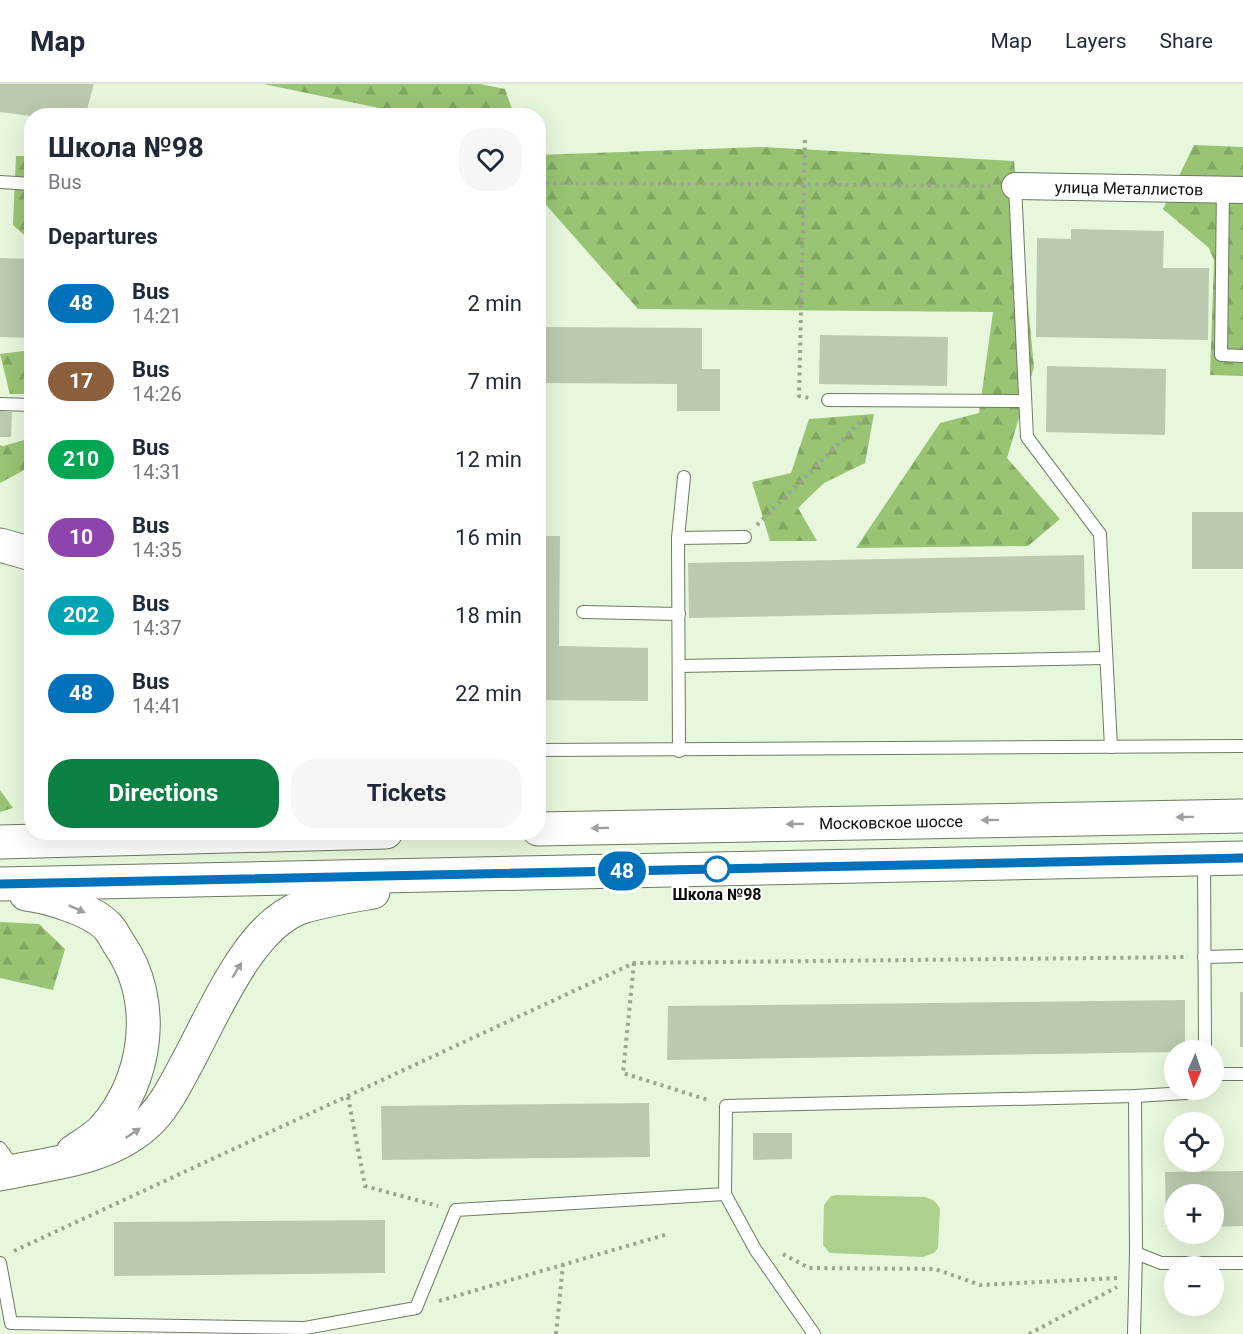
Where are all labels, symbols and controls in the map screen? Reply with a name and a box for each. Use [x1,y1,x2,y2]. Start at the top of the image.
text: Map [30,25,85,58]
text: Map [990,29,1032,53]
text: Layers [1065,29,1126,53]
text: Share [1159,29,1213,53]
button: heart [459,128,522,191]
text: Школа №98 [48,131,204,164]
text: Bus [48,170,82,194]
street label: улица Металлистов [1055,178,1203,199]
text: Departures [48,224,158,249]
text: Bus [132,279,170,304]
text: 48 [69,291,93,315]
text: 2 min [467,291,522,316]
text: 14:21 [132,304,182,328]
text: Bus [132,357,170,382]
text: 17 [69,369,93,393]
text: 7 min [467,369,522,394]
text: 14:26 [132,382,182,406]
text: Bus [132,435,170,460]
text: 210 [63,447,99,471]
text: 12 min [455,447,522,472]
text: 14:31 [132,460,182,484]
text: Bus [132,513,170,538]
text: 10 [69,525,93,549]
text: 16 min [455,525,522,550]
text: 14:35 [132,538,182,562]
text: Bus [132,591,170,616]
text: 202 [63,603,99,627]
text: 18 min [455,603,522,628]
text: 14:37 [132,616,182,640]
text: Bus [132,669,170,694]
text: 48 [69,681,93,705]
text: 22 min [455,681,522,706]
text: 14:41 [132,694,182,718]
button: Directions [48,759,279,828]
button: Tickets [291,759,522,828]
street label: Московское шоссе [819,812,963,833]
one-way arrow [1175,812,1194,821]
one-way arrow [980,815,999,825]
one-way arrow [785,819,804,829]
one-way arrow [590,823,609,833]
line badge: 48 [595,852,649,890]
marker: Школа №98 [704,856,730,882]
text: 48 [610,859,634,883]
place label: Школа №98 [672,885,762,904]
one-way arrow [68,904,86,914]
one-way arrow [232,962,243,978]
north arrow [1164,1040,1224,1100]
map controls [1164,1040,1224,1316]
button: locate [1164,1112,1224,1172]
one-way arrow [125,1128,141,1139]
button: + [1164,1184,1224,1244]
button: − [1164,1256,1224,1316]

